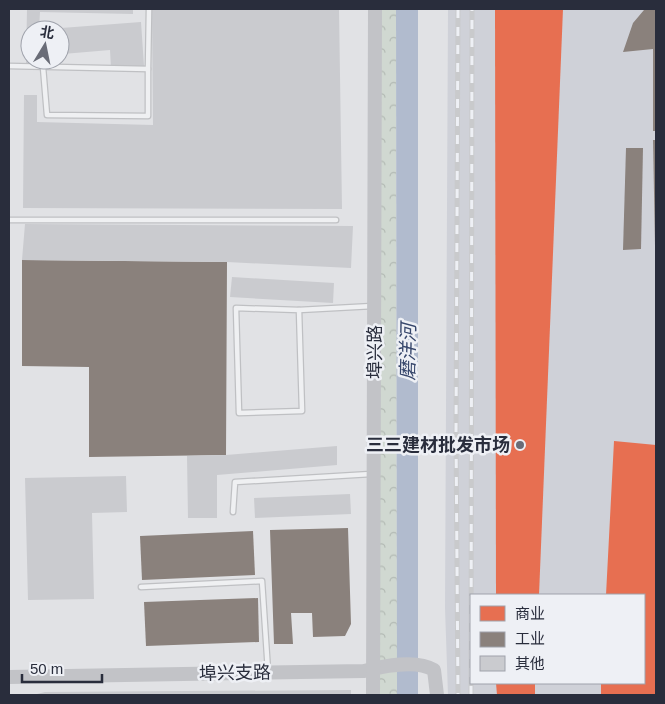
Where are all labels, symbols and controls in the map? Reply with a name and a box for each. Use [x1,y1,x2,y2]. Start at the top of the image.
north arrow [20,20,70,70]
text: 北 [39,23,56,41]
water label: 磨洋河 [397,319,419,381]
street label: 埠兴路 [365,325,385,379]
place label: 三三建材批发市场 [366,435,510,455]
marker: 三三建材批发市场 [514,439,526,451]
legend [470,594,645,684]
text: 商业 [515,605,545,622]
text: 工业 [515,630,545,647]
scale bar [22,652,102,684]
text: 其他 [515,655,545,672]
text: 50 m [30,660,63,677]
street label: 埠兴支路 [199,662,271,684]

